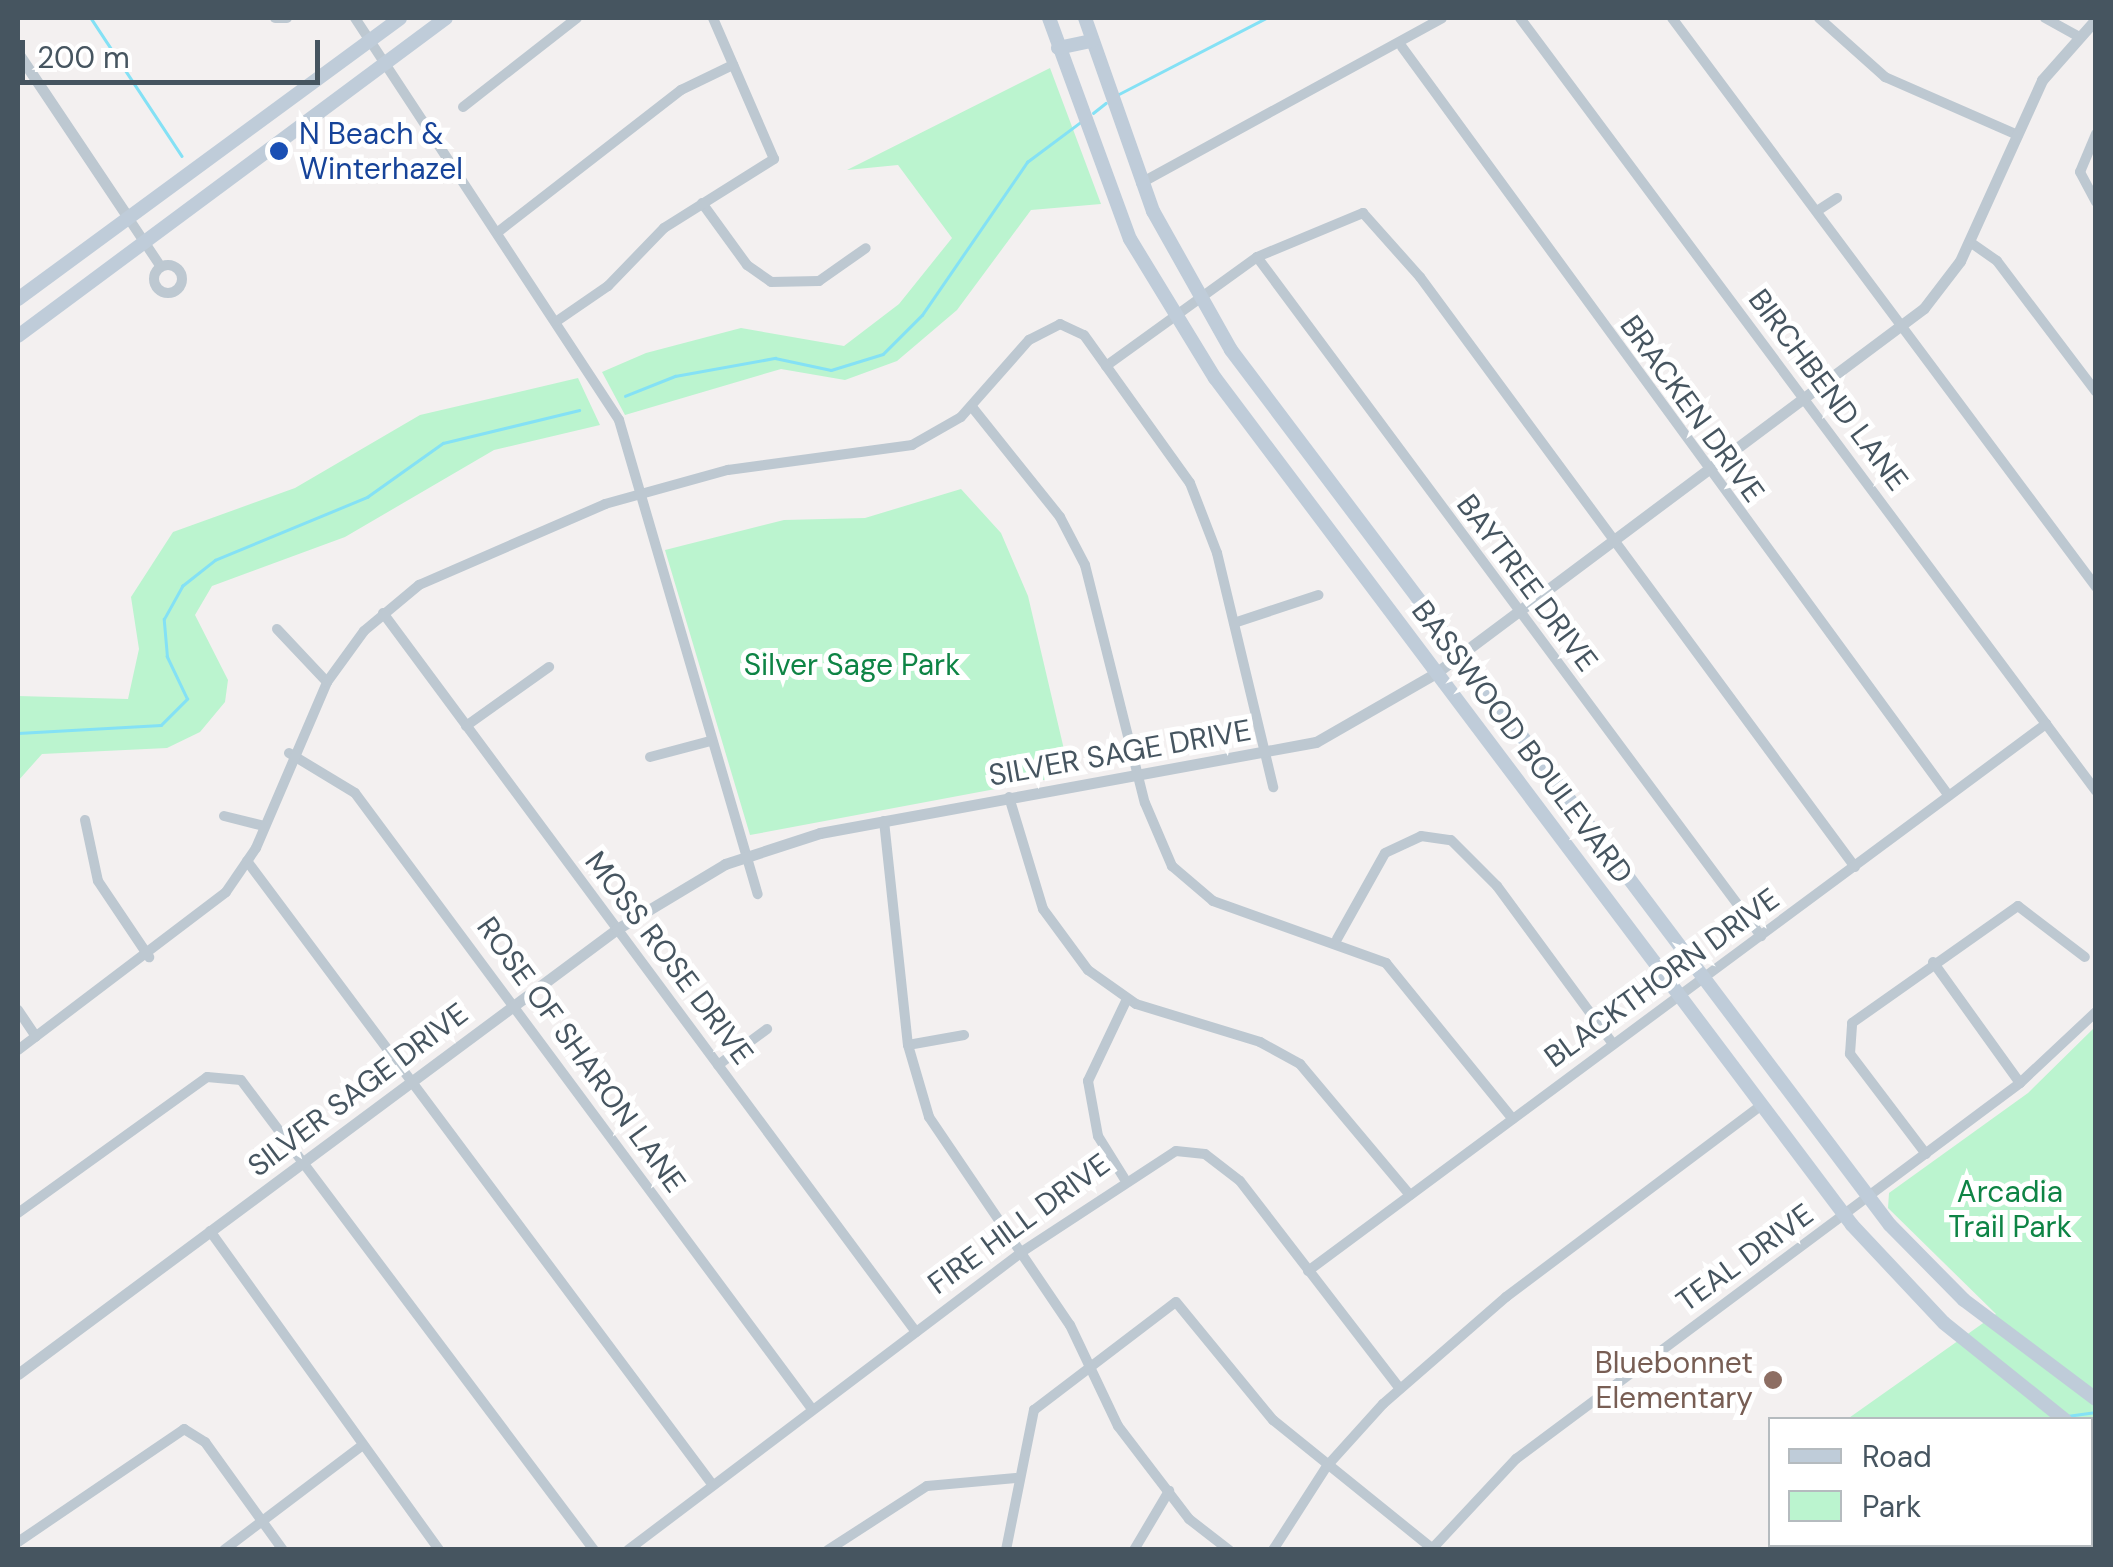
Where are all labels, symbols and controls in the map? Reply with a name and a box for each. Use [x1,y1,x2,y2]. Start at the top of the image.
scale bar [25,20,325,82]
text: 200 m [37,38,130,77]
place label: N Beach & Winterhazel [299,116,463,186]
marker: N Beach & Winterhazel [268,140,290,162]
street label: BIRCHBEND LANE [1741,282,1915,498]
street label: BRACKEN DRIVE [1612,309,1772,509]
street label: BAYTREE DRIVE [1449,488,1605,678]
street label: BASSWOOD BOULEVARD [1404,594,1640,890]
park label: Silver Sage Park [744,647,960,683]
street label: SILVER SAGE DRIVE [986,712,1254,794]
street label: MOSS ROSE DRIVE [577,845,761,1071]
street label: BLACKTHORN DRIVE [1538,881,1786,1075]
street label: ROSE OF SHARON LANE [469,910,693,1200]
street label: SILVER SAGE DRIVE [241,996,475,1184]
street label: FIRE HILL DRIVE [921,1146,1117,1302]
park label: Arcadia Trail Park [1948,1174,2072,1244]
street label: TEAL DRIVE [1670,1196,1820,1320]
place label: Bluebonnet Elementary [1595,1345,1753,1416]
marker: Bluebonnet Elementary [1762,1369,1784,1391]
legend [1768,1417,2093,1547]
text: Road [1862,1437,1932,1476]
text: Park [1862,1487,1921,1526]

